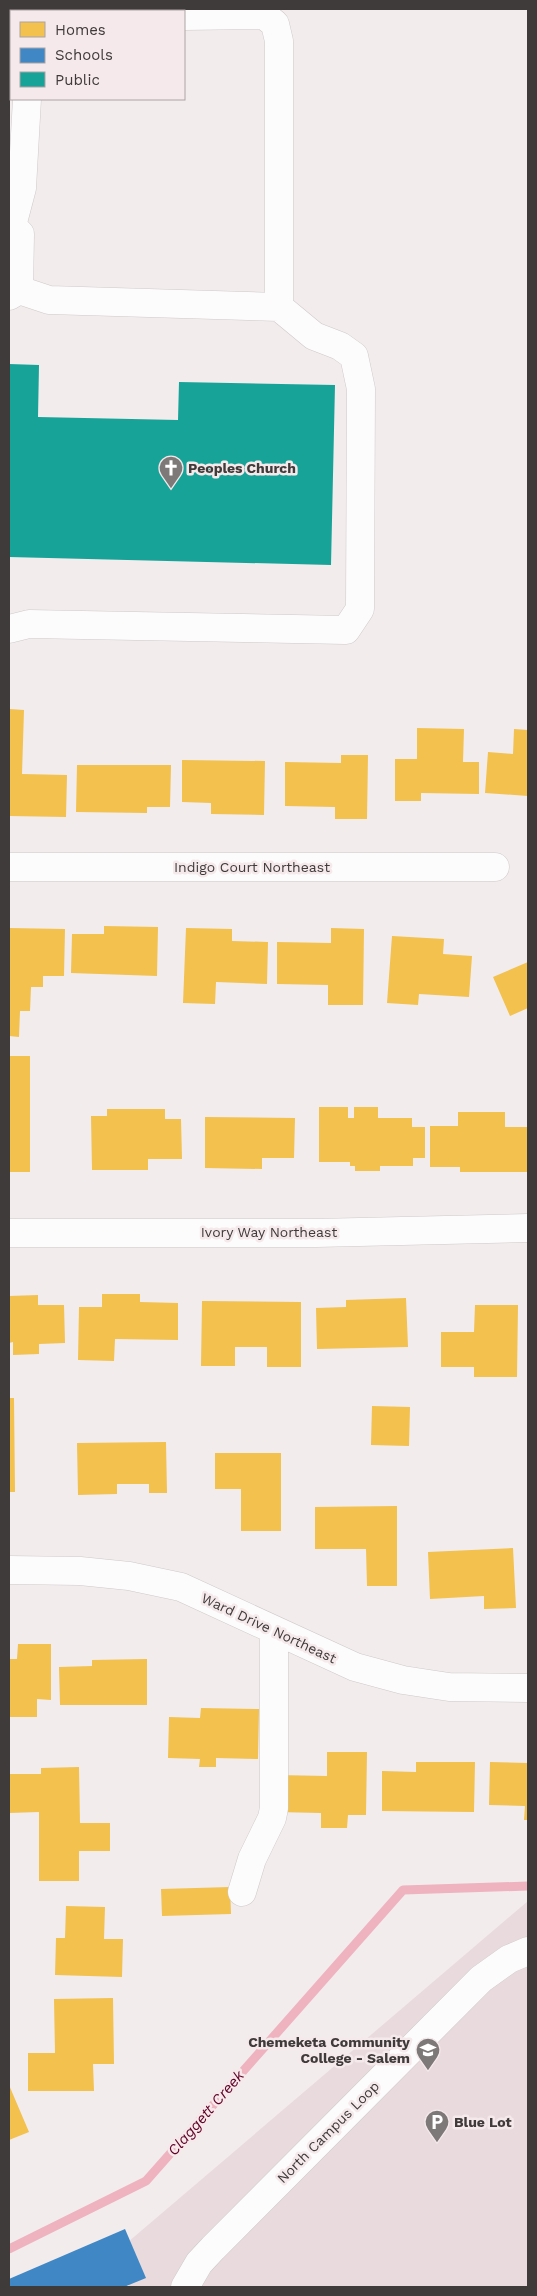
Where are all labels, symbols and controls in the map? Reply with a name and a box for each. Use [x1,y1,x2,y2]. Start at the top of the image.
legend [10,10,185,100]
text: Homes [55,21,106,39]
text: Schools [55,46,113,64]
text: Public [55,71,100,89]
church icon: Peoples Church [158,455,184,489]
place label: Peoples Church [188,460,296,476]
street label: Indigo Court Northeast [174,859,330,875]
street label: Ivory Way Northeast [201,1224,337,1240]
street label: Ward Drive Northeast [199,1590,339,1666]
place label: Chemeketa Community College - Salem [248,2034,410,2066]
school or university icon: Chemeketa Community College - Salem [415,2037,441,2071]
water label: Claggett Creek [164,2066,249,2159]
street label: North Campus Loop [274,2078,382,2186]
parking icon: Blue Lot [424,2109,450,2143]
place label: Blue Lot [454,2114,512,2130]

